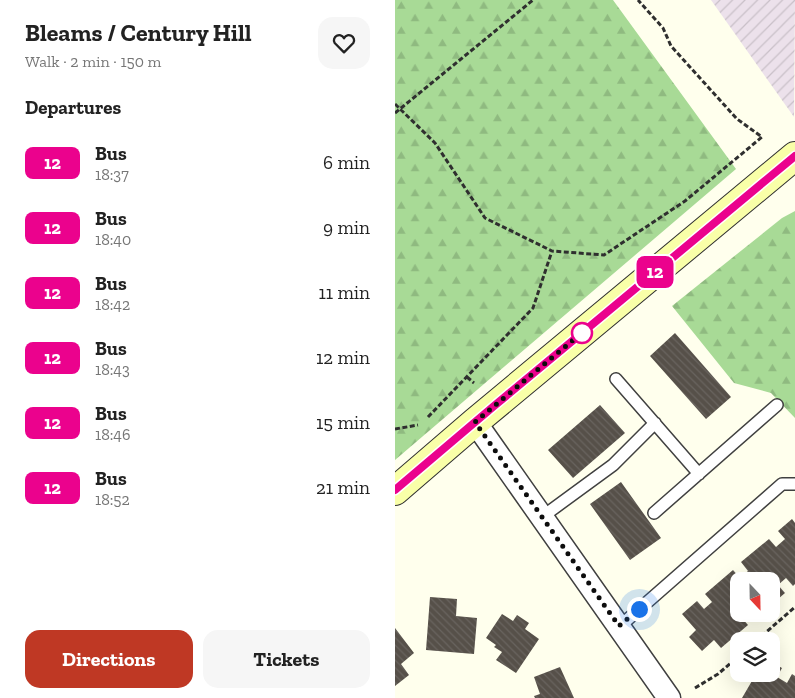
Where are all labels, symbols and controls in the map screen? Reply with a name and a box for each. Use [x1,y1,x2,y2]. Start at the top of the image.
button: heart [318,17,370,69]
text: Bleams / Century Hill [25,18,252,47]
text: Walk · 2 min · 150 m [25,52,161,71]
text: Departures [25,96,121,119]
text: Bus [95,142,127,165]
text: 6 min [323,151,370,174]
text: 12 [44,152,61,174]
text: 18:37 [95,165,129,184]
text: Bus [95,207,127,230]
text: 9 min [323,216,370,239]
text: 12 [44,217,61,239]
text: 18:40 [95,230,131,249]
line badge: 12 [633,256,677,288]
text: 12 [647,261,663,283]
text: Bus [95,272,127,295]
text: 11 min [318,281,370,304]
text: 12 [44,282,61,304]
text: 18:42 [95,295,130,314]
unlabelled marker [571,322,593,344]
text: Bus [95,337,127,360]
text: 12 min [316,346,370,369]
text: 12 [44,347,61,369]
text: 18:43 [95,360,130,379]
text: Bus [95,402,127,425]
text: 15 min [316,411,370,434]
text: 12 [44,412,61,434]
text: 18:46 [95,425,130,444]
text: Bus [95,467,127,490]
text: 21 min [316,476,370,499]
text: 12 [44,477,61,499]
text: 18:52 [95,490,130,509]
north arrow [730,572,780,622]
map controls [730,572,780,682]
your location [627,597,652,622]
button: Directions [25,630,193,688]
button: Tickets [203,630,370,688]
button: layers [730,632,780,682]

